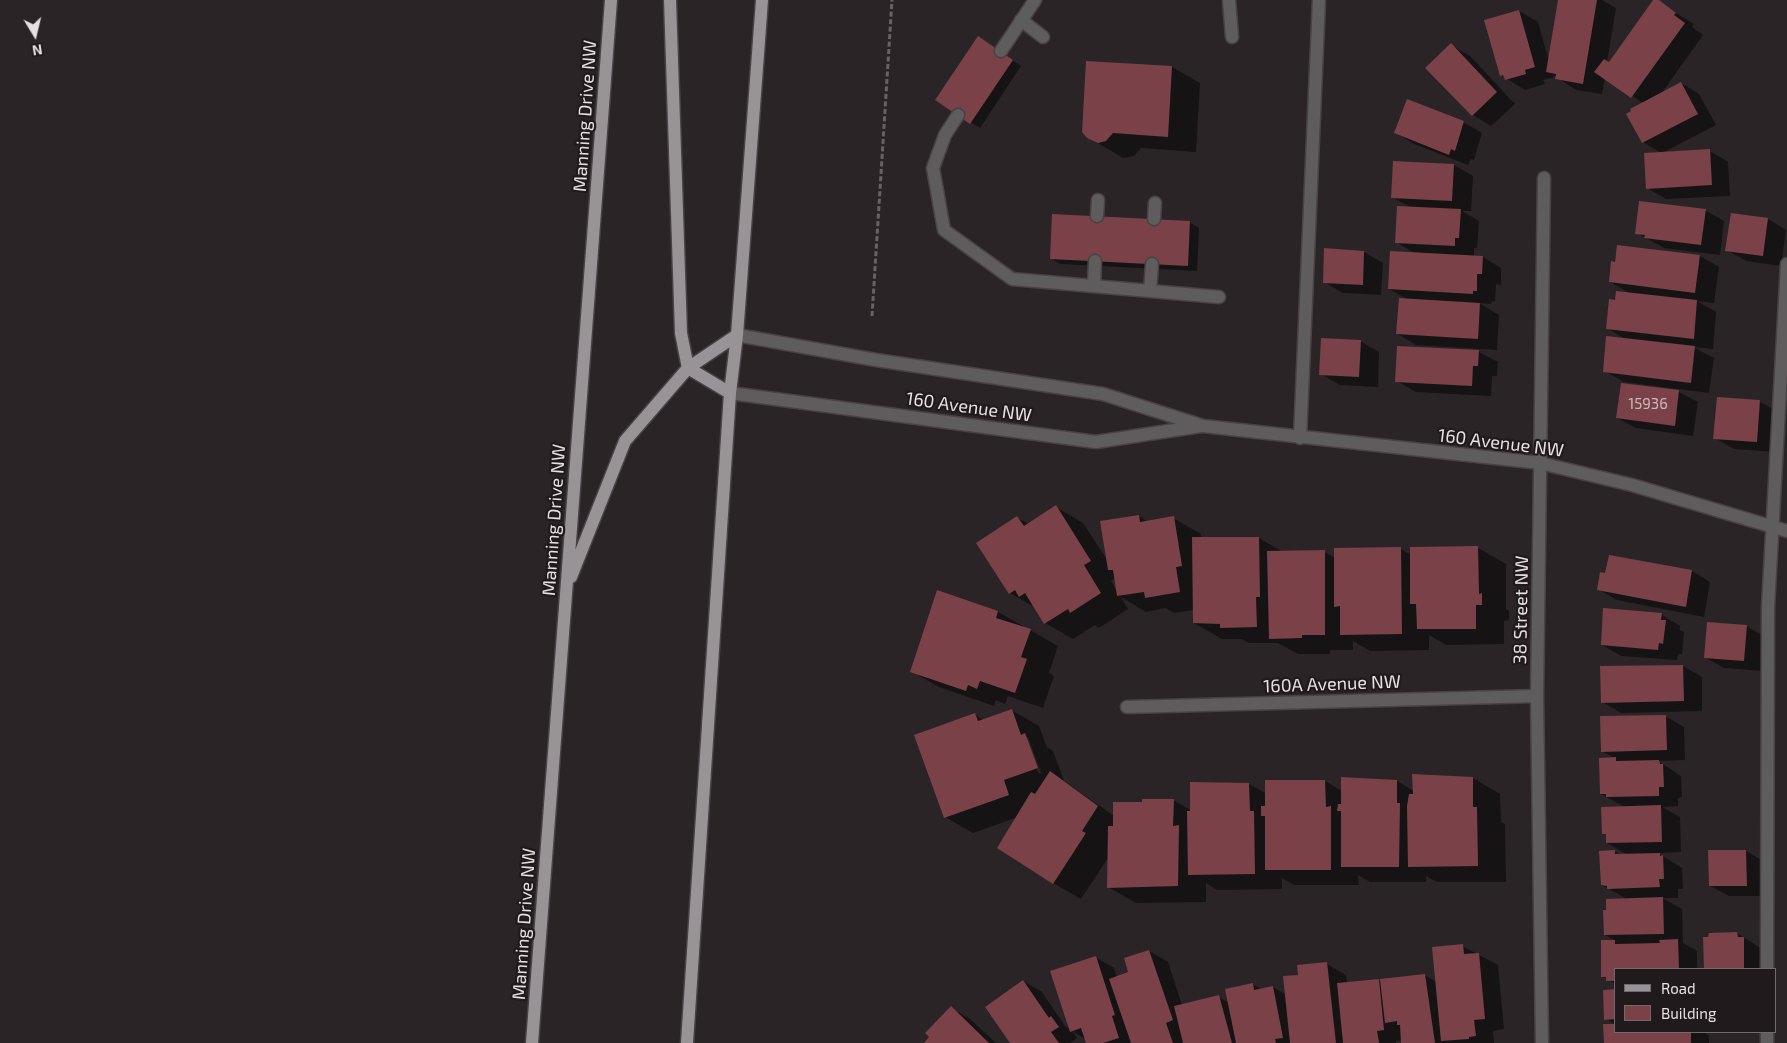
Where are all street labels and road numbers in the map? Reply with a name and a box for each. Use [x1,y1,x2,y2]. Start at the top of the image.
street label: Manning Drive NW [569,39,601,193]
street label: 160 Avenue NW [905,388,1033,426]
street label: 160 Avenue NW [1437,425,1565,461]
street label: Manning Drive NW [538,443,570,597]
street label: 38 Street NW [1509,555,1533,665]
street label: 160A Avenue NW [1263,671,1401,697]
street label: Manning Drive NW [508,847,540,1001]

